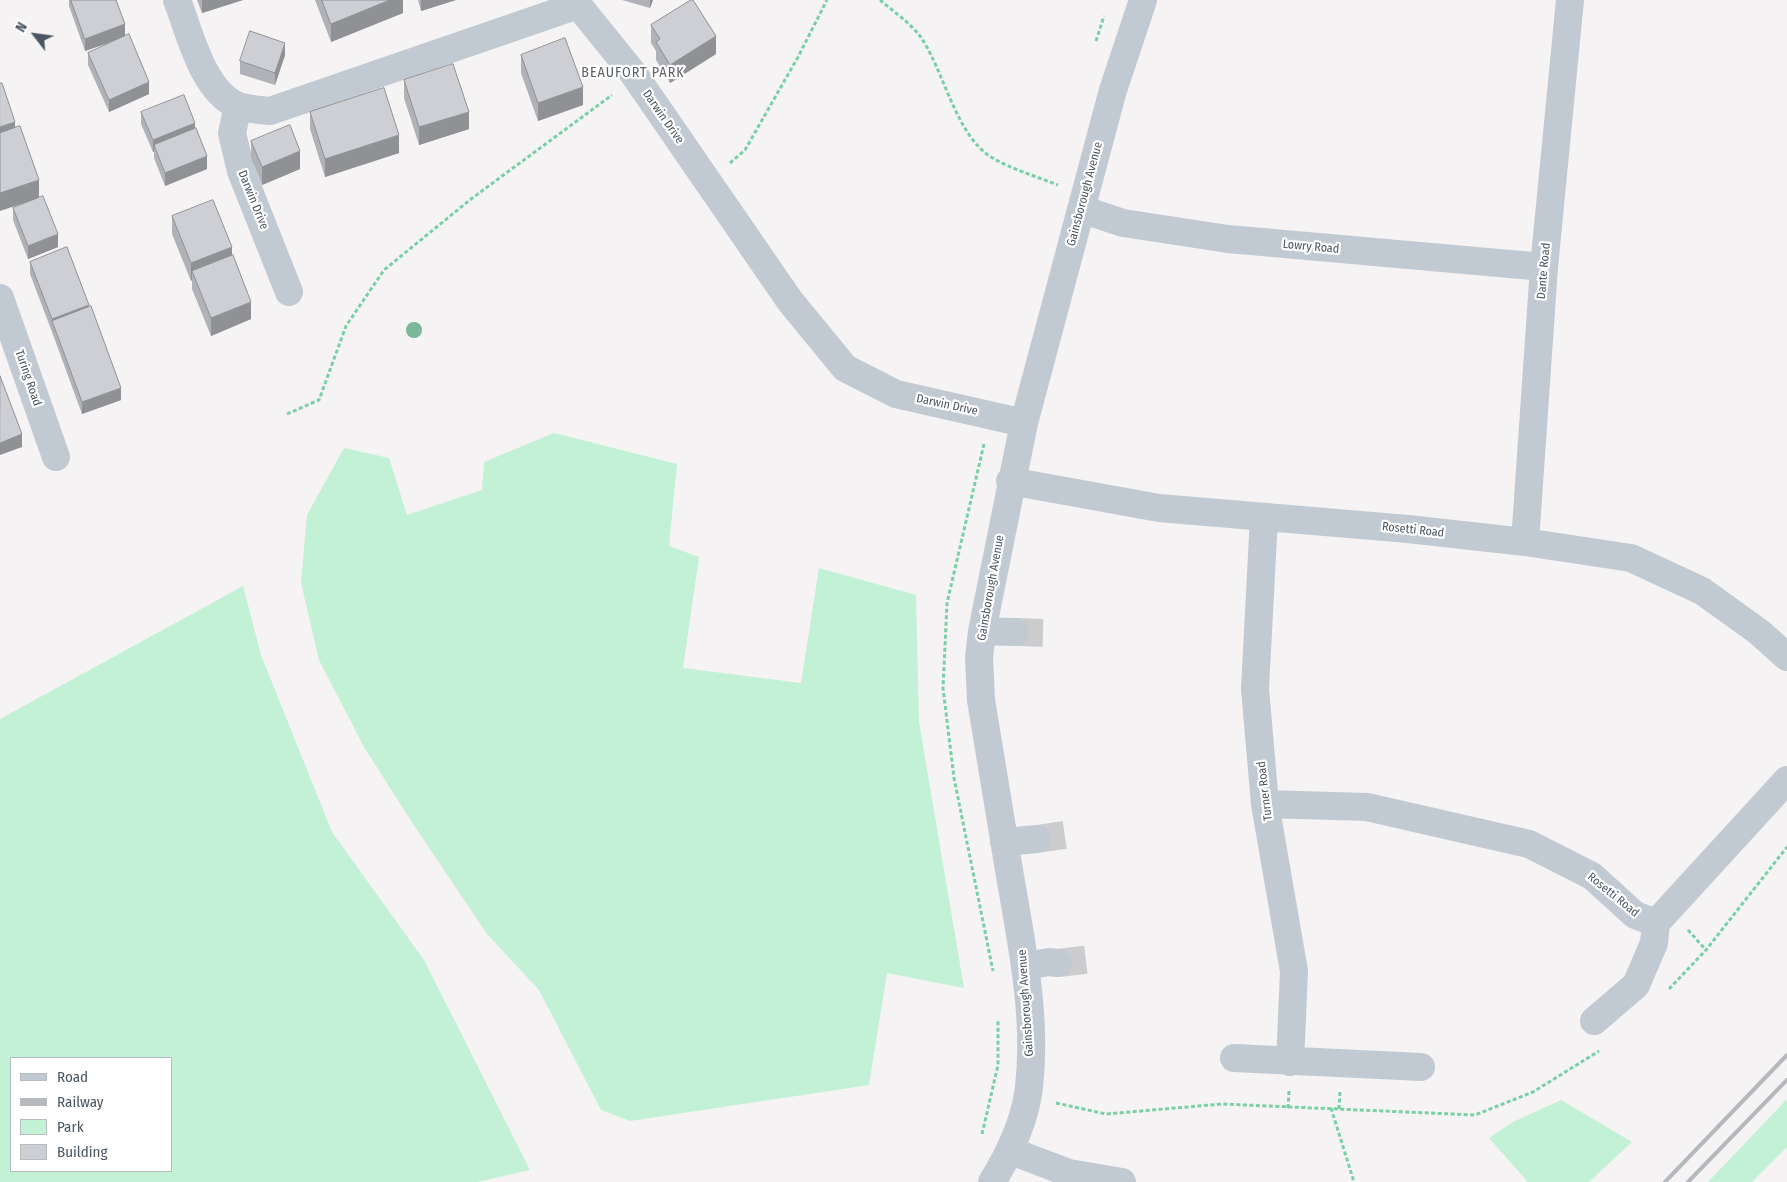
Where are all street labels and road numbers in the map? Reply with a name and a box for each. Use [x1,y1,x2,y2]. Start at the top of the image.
street label: Darwin Drive [639,87,687,147]
street label: Gainsborough Avenue [1064,140,1106,248]
street label: Darwin Drive [235,168,271,232]
street label: Lowry Road [1282,237,1340,257]
street label: Dante Road [1534,242,1554,300]
street label: Turing Road [12,348,44,408]
street label: Darwin Drive [915,391,979,419]
street label: Rosetti Road [1381,520,1445,540]
street label: Gainsborough Avenue [975,534,1007,642]
street label: Turner Road [1254,761,1276,821]
street label: Rosetti Road [1584,870,1642,920]
street label: Gainsborough Avenue [1015,949,1037,1057]

